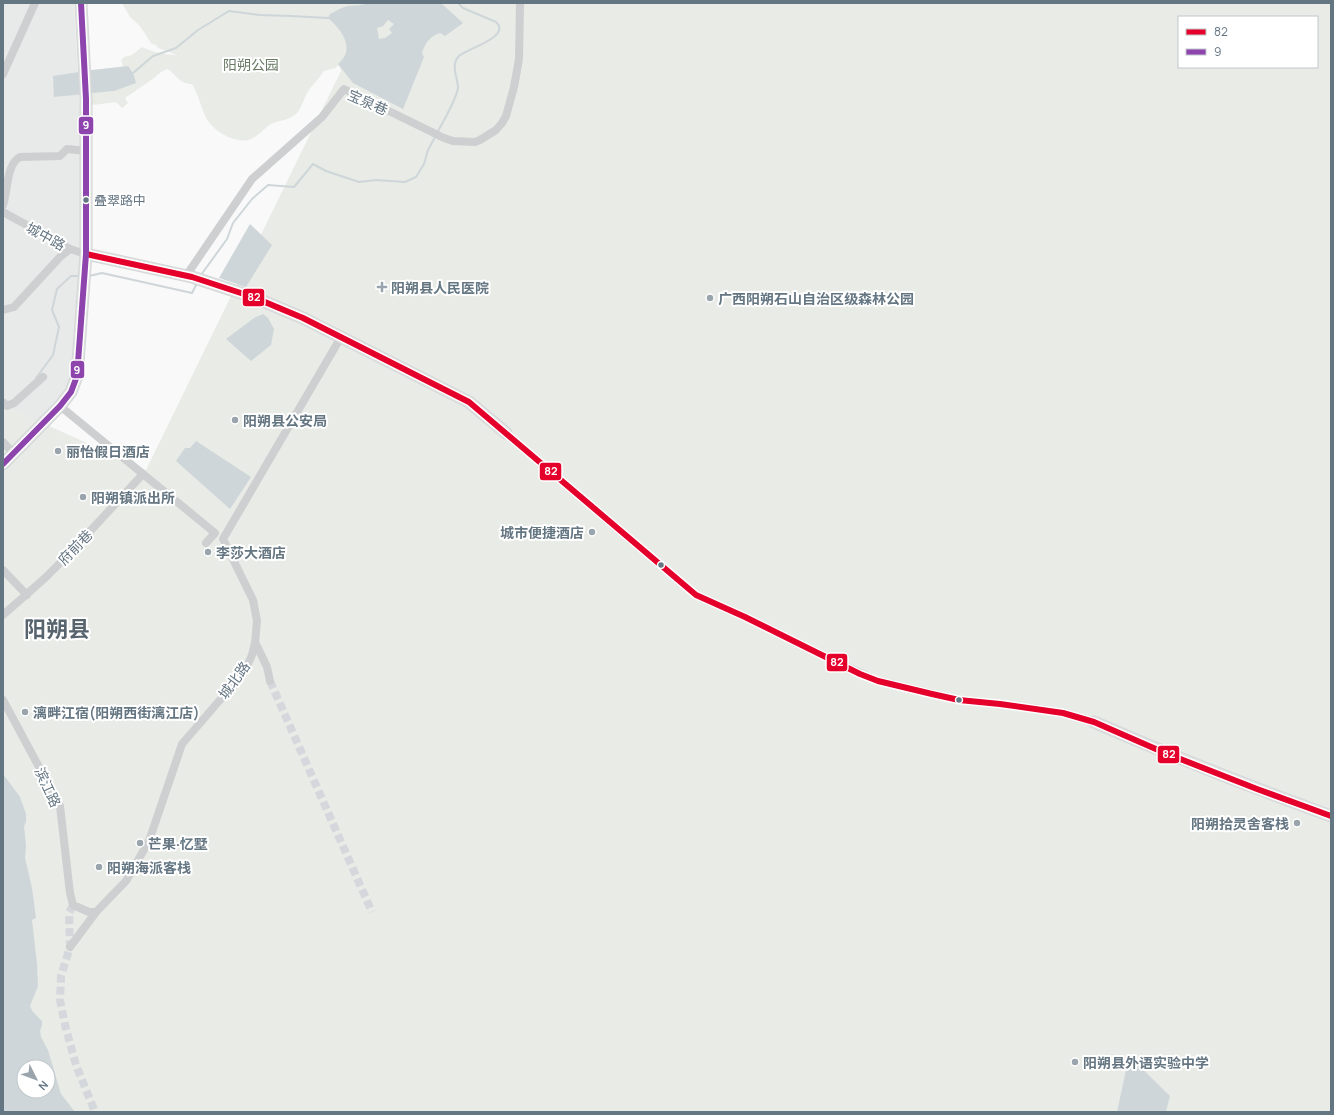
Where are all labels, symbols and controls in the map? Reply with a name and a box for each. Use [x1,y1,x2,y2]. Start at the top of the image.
legend [1178,16,1318,68]
text: 82 [1214,23,1228,40]
text: 9 [1214,43,1221,60]
park label: 阳朔公园 [223,55,279,74]
street label: 宝泉巷 [345,85,391,119]
line badge: 9 [78,116,94,135]
text: 9 [83,117,90,132]
place label: 叠翠路中 [94,191,146,209]
marker: 叠翠路中 [81,195,91,205]
street label: 城中路 [23,218,69,254]
place label: 阳朔县人民医院 [391,278,489,297]
marker: 阳朔县人民医院 [376,281,388,293]
line badge: 82 [242,288,265,307]
text: 82 [247,289,261,304]
place label: 广西阳朔石山自治区级森林公园 [718,289,914,308]
marker: 广西阳朔石山自治区级森林公园 [705,293,715,303]
line badge: 9 [70,360,85,379]
text: 9 [74,362,81,377]
place label: 阳朔县公安局 [243,411,327,430]
marker: 阳朔县公安局 [230,415,240,425]
place label: 丽怡假日酒店 [66,442,150,461]
marker: 丽怡假日酒店 [53,446,63,456]
line badge: 82 [539,462,562,481]
text: 82 [544,463,558,478]
place label: 阳朔镇派出所 [91,488,175,507]
marker: 阳朔镇派出所 [78,492,88,502]
place label: 城市便捷酒店 [500,523,584,542]
street label: 府前巷 [54,525,96,569]
marker: 城市便捷酒店 [587,527,597,537]
place label: 李莎大酒店 [216,543,286,562]
marker: 李莎大酒店 [203,547,213,557]
unlabelled marker [656,560,666,570]
district label: 阳朔县 [24,614,90,644]
line badge: 82 [826,653,848,672]
text: 82 [830,654,844,669]
street label: 城北路 [214,657,254,703]
unlabelled marker [954,695,964,705]
place label: 漓畔江宿(阳朔西街漓江店) [33,703,200,722]
marker: 漓畔江宿(阳朔西街漓江店) [20,707,30,717]
line badge: 82 [1157,745,1180,764]
text: 82 [1162,746,1176,761]
street label: 滨江路 [31,764,65,810]
place label: 阳朔拾灵舍客栈 [1191,814,1289,833]
marker: 阳朔拾灵舍客栈 [1292,818,1302,828]
place label: 芒果·忆墅 [148,834,208,853]
marker: 芒果·忆墅 [135,838,145,848]
place label: 阳朔海派客栈 [107,858,191,877]
marker: 阳朔海派客栈 [94,862,104,872]
place label: 阳朔县外语实验中学 [1083,1053,1209,1072]
marker: 阳朔县外语实验中学 [1070,1057,1080,1067]
north arrow [16,1059,56,1099]
text: N [36,1078,52,1094]

